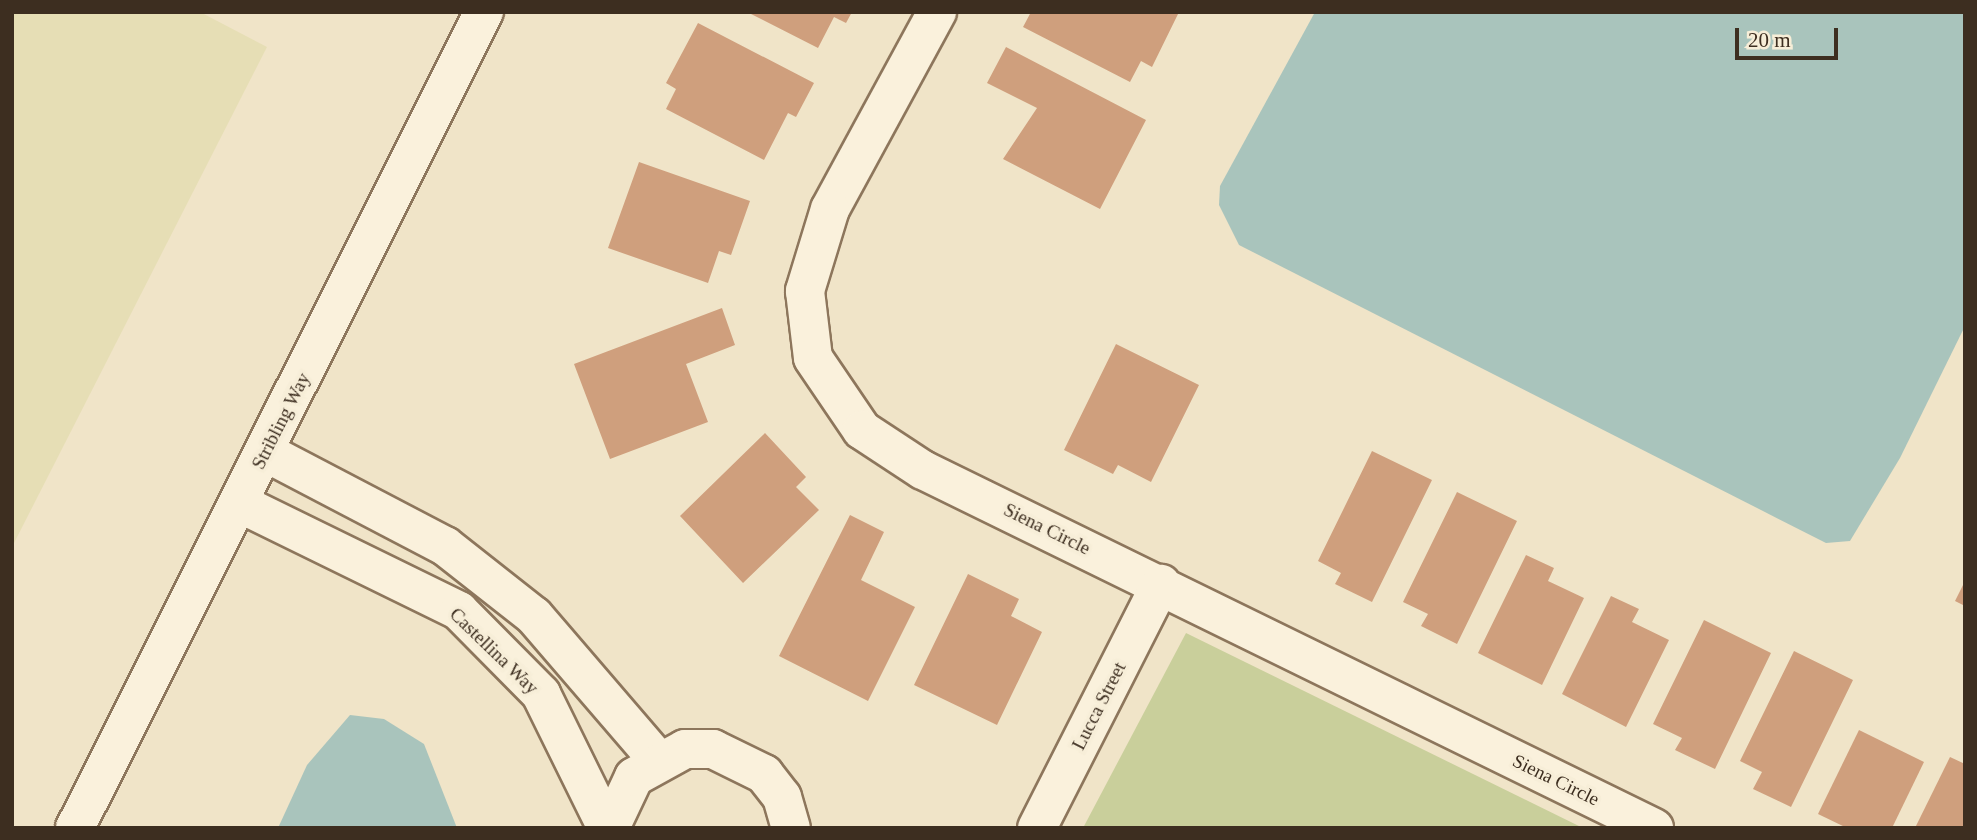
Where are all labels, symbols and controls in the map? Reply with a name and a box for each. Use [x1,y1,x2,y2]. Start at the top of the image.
scale bar [1739,14,1842,58]
text: 20 m [1748,28,1791,52]
street label: Stribling Way [247,369,315,473]
street label: Siena Circle [1000,498,1094,560]
street label: Castellina Way [445,603,543,699]
street label: Lucca Street [1067,658,1131,754]
street label: Siena Circle [1509,749,1603,811]

